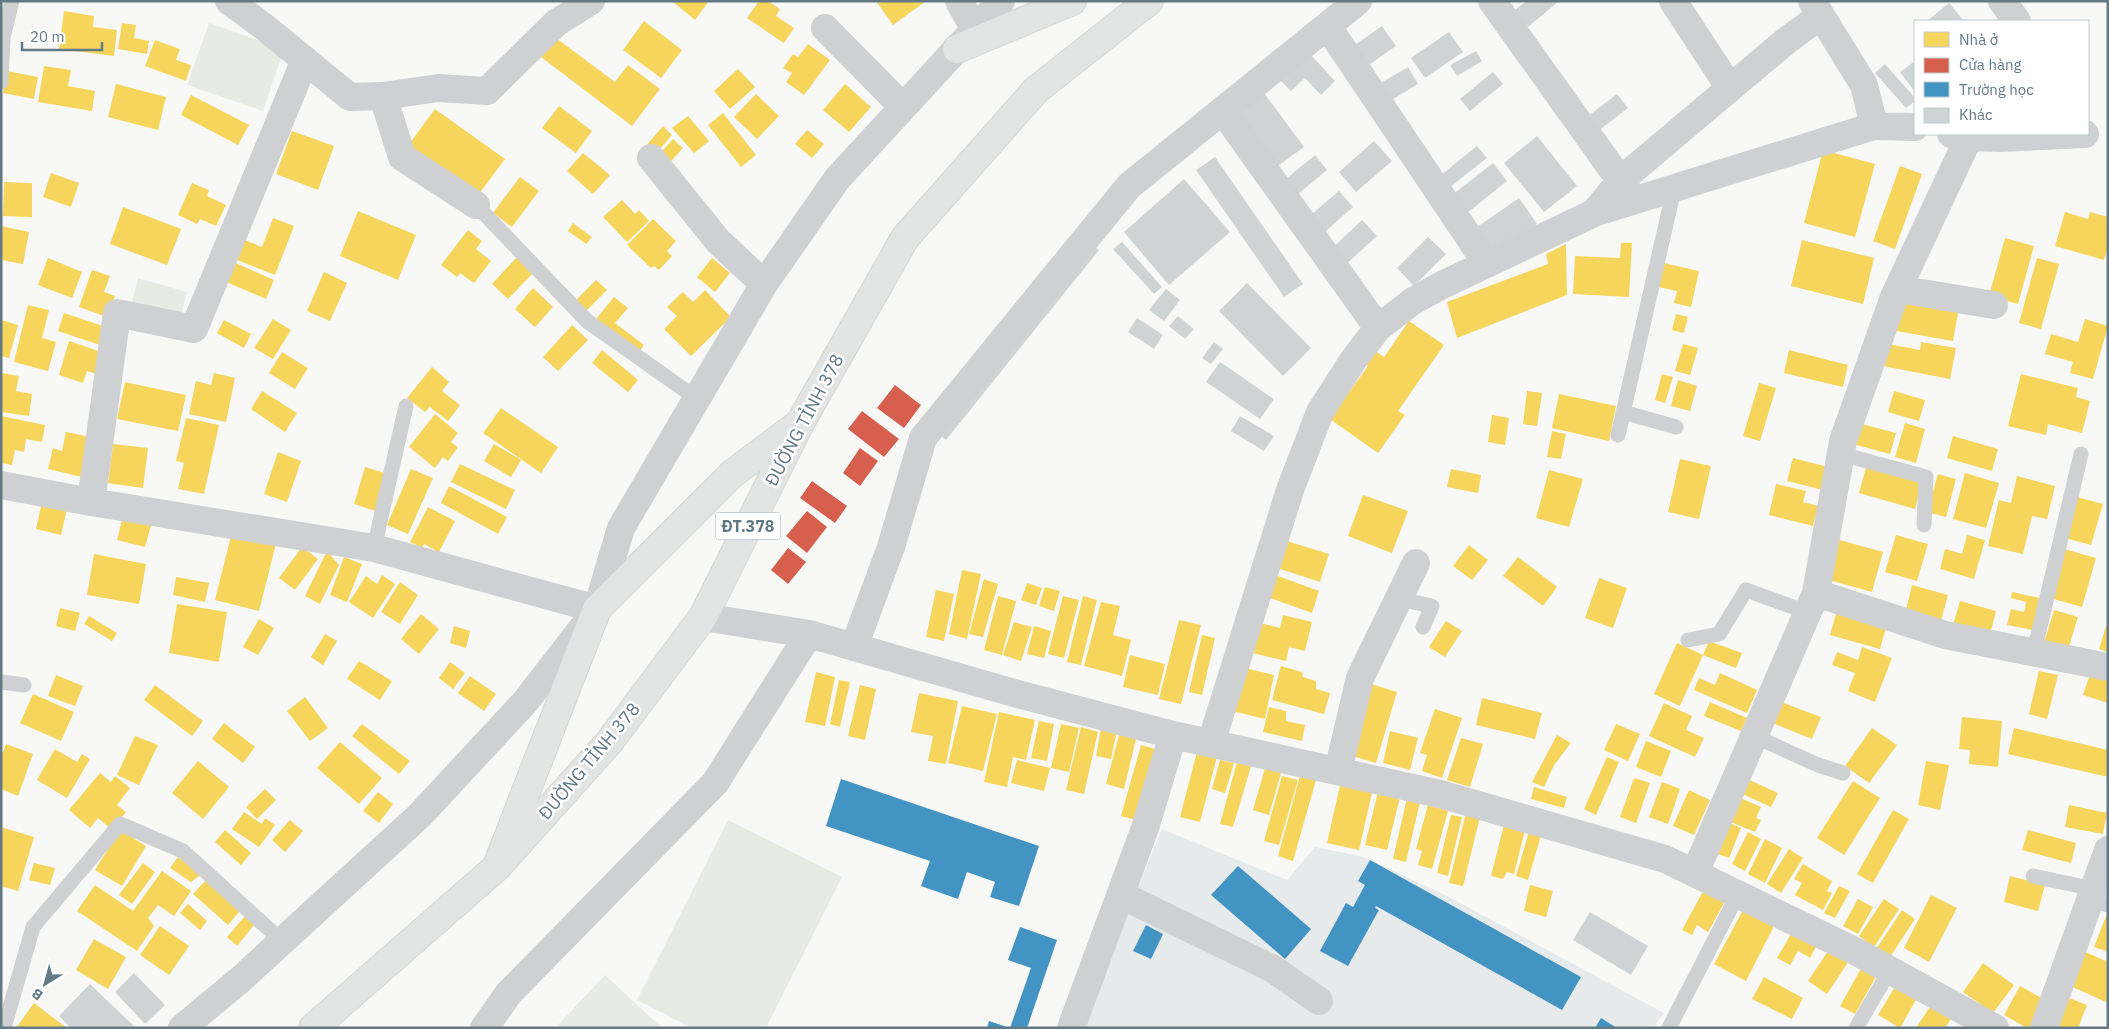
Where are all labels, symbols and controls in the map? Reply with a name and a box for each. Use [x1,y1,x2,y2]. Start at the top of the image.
scale bar [22,20,102,52]
legend [1914,20,2089,135]
text: 20 m [30,27,65,46]
text: Nhà ở [1959,30,1998,49]
text: Cửa hàng [1959,55,2021,74]
text: Trường học [1959,80,2034,99]
text: Khác [1959,105,1993,124]
street label: ĐƯỜNG TỈNH 378 [759,350,848,490]
road number: ĐT.378 [716,512,780,540]
street label: ĐƯỜNG TỈNH 378 [532,697,645,824]
north arrow [20,959,70,1009]
text: B [28,984,46,1004]

